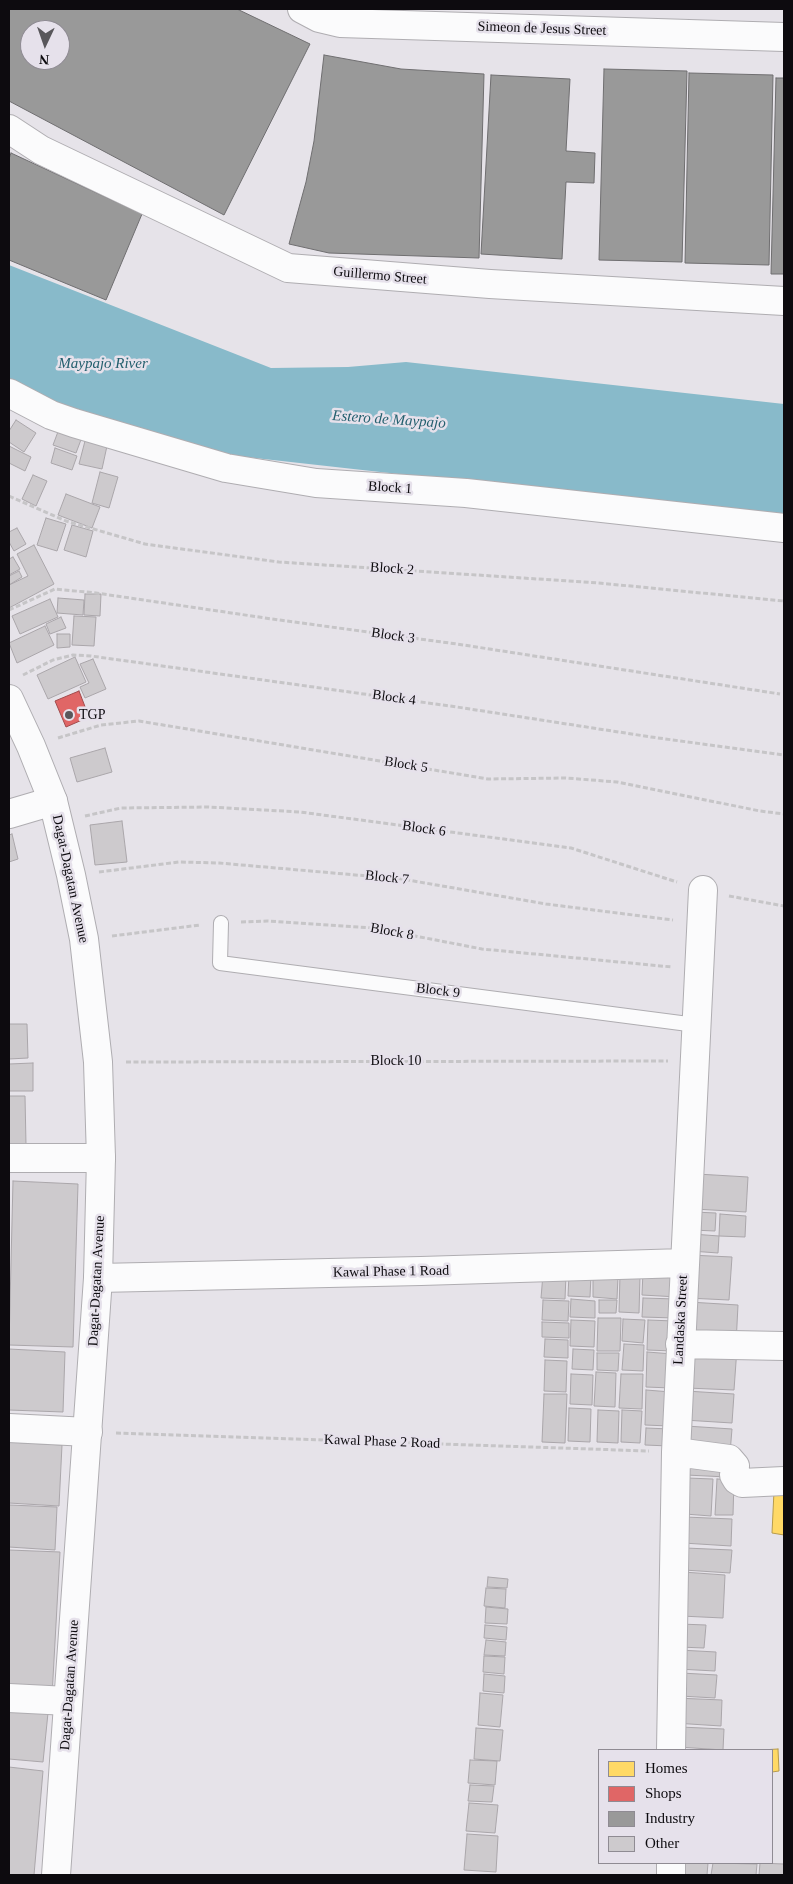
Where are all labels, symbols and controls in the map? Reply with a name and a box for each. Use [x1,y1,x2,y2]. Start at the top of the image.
street label: Simeon de Jesus Street [477,18,607,40]
north arrow [20,20,70,70]
text: N [39,52,50,67]
street label: Guillermo Street [333,264,427,288]
water label: Maypajo River [58,355,148,373]
water label: Estero de Maypajo [332,407,446,433]
street label: Block 1 [367,478,413,498]
street label: Block 2 [369,559,415,579]
street label: Block 3 [370,625,416,647]
street label: Block 4 [371,687,417,709]
place label: TGP [79,707,105,723]
marker: TGP [63,709,75,721]
street label: Block 5 [383,753,429,777]
street label: Dagat-Dagatan Avenue [48,813,92,945]
street label: Block 6 [401,818,447,840]
street label: Block 7 [364,867,410,889]
street label: Block 8 [369,920,415,944]
street label: Block 9 [415,980,461,1002]
street label: Block 10 [371,1053,421,1069]
street label: Dagat-Dagatan Avenue [85,1215,109,1347]
street label: Kawal Phase 1 Road [333,1263,449,1281]
street label: Landaska Street [670,1275,692,1365]
street label: Kawal Phase 2 Road [324,1432,440,1452]
street label: Dagat-Dagatan Avenue [57,1619,83,1751]
legend [598,1749,773,1864]
text: Homes [645,1760,688,1776]
text: Shops [645,1785,682,1801]
text: Industry [645,1810,695,1826]
text: Other [645,1835,679,1851]

